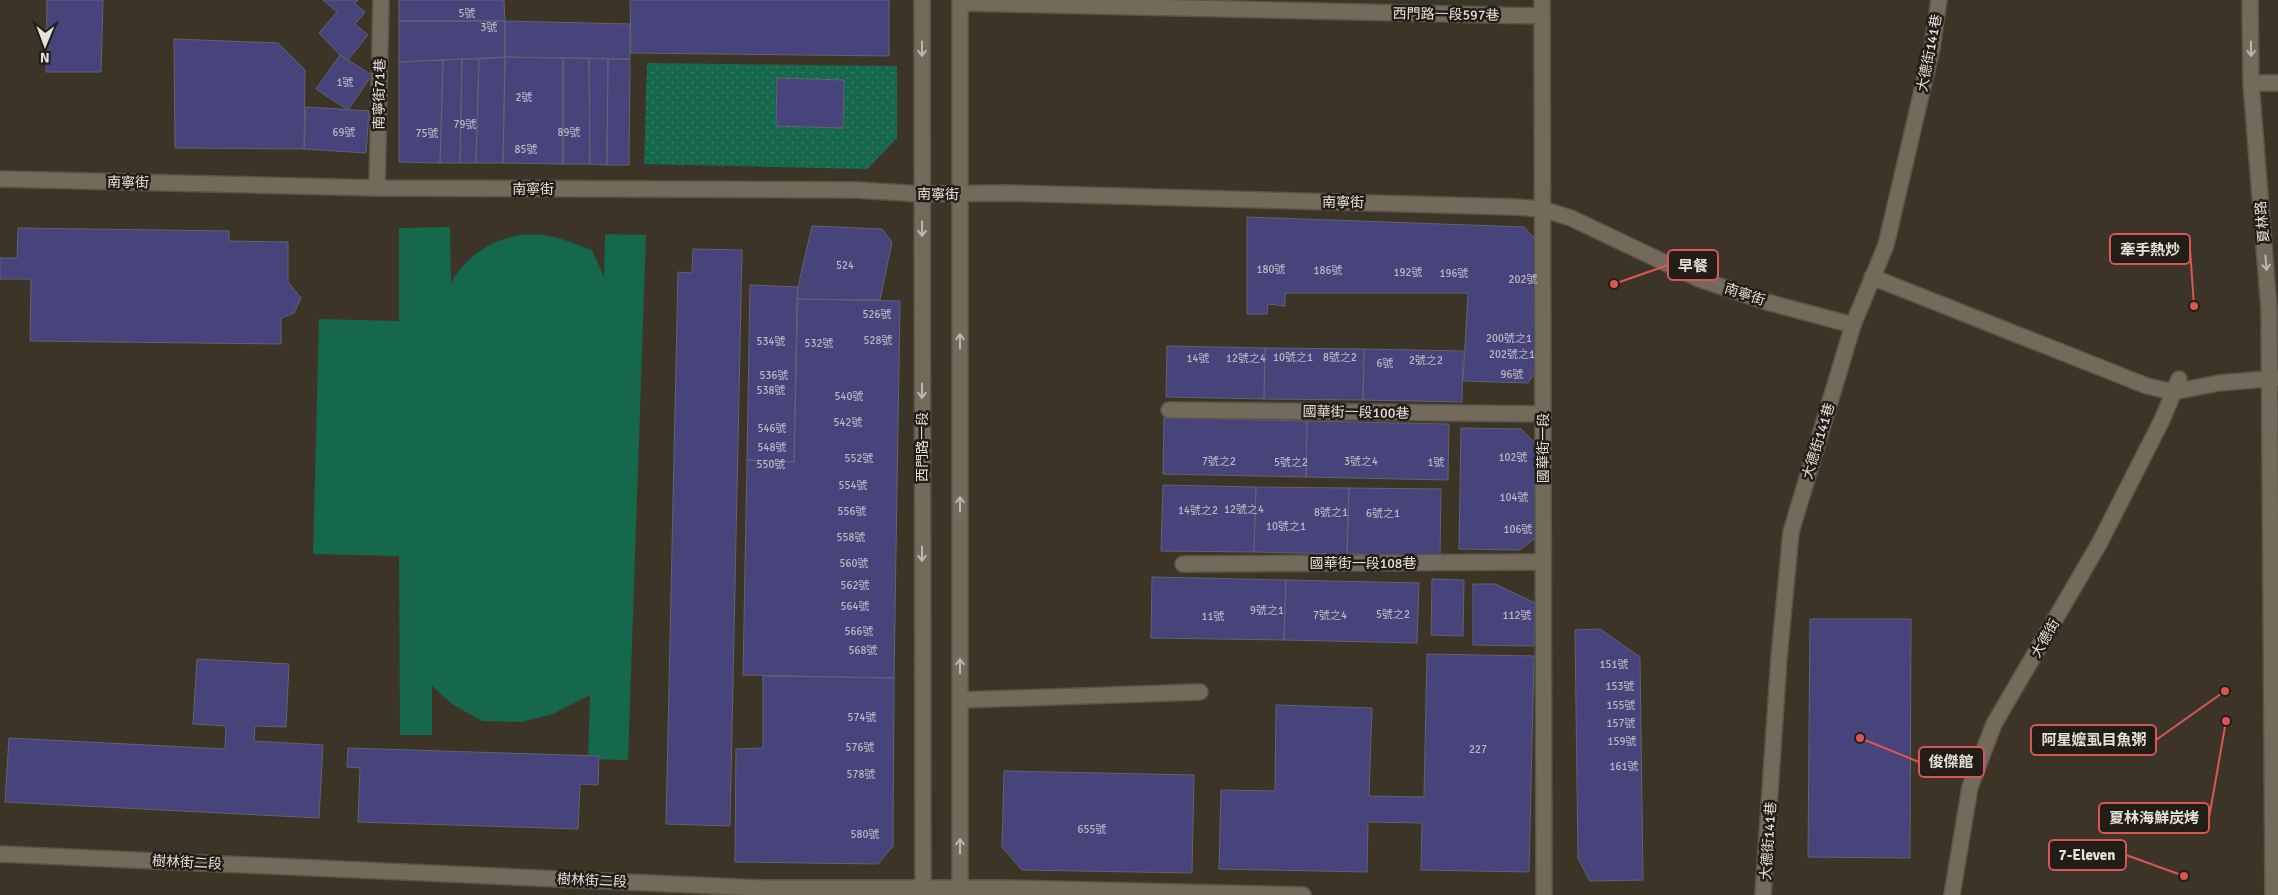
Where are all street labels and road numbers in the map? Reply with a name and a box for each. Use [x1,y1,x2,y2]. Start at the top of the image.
street label: 西門路一段597巷 [1393,5,1499,24]
street label: 大德街141巷 [1914,13,1945,93]
street label: 南寧街71巷 [370,58,389,130]
street label: 南寧街 [107,174,149,191]
street label: 南寧街 [512,181,554,198]
street label: 南寧街 [917,186,959,203]
street label: 南寧街 [1322,194,1364,211]
street label: 夏林路 [2252,200,2273,244]
street label: 南寧街 [1722,280,1767,309]
street label: 大德街141巷 [1799,401,1838,481]
street label: 國華街一段100巷 [1303,403,1409,422]
street label: 西門路一段 [914,412,931,482]
street label: 國華街一段 [1535,413,1552,483]
street label: 國華街一段108巷 [1310,555,1416,572]
street label: 大德街 [2028,616,2063,661]
street label: 大德街141巷 [1757,801,1780,881]
street label: 樹林街二段 [152,852,222,873]
street label: 樹林街二段 [557,870,627,891]

